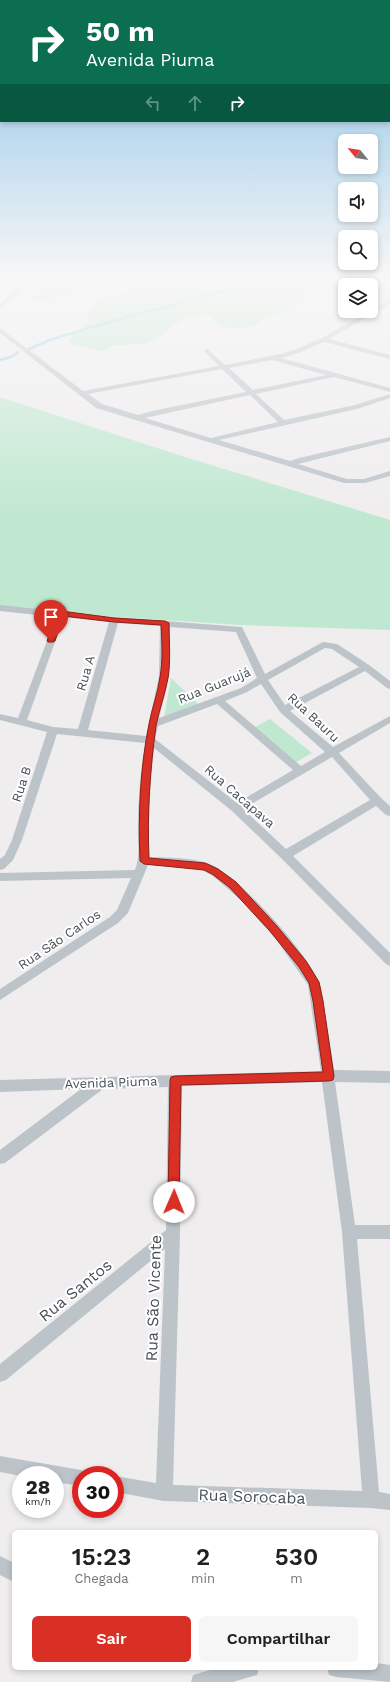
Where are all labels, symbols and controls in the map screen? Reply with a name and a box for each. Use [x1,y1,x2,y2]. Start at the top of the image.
text: 50 m [86,15,155,48]
icon: right [20,16,72,68]
text: Avenida Piuma [86,49,214,70]
icon: left [142,92,164,114]
icon: ahead [184,92,206,114]
icon: right [226,92,248,114]
north arrow [338,134,378,174]
map controls [338,134,378,318]
button: sound [338,182,378,222]
button: search [338,230,378,270]
button: layers [338,278,378,318]
pin [34,600,68,641]
icon: arrive [40,606,62,628]
street label: Rua A [73,653,98,693]
street label: Rua Guarujá [176,664,253,707]
street label: Rua Bauru [285,690,343,745]
street label: Rua Cacapava [201,762,278,831]
street label: Rua B [9,764,34,804]
street label: Rua São Carlos [15,906,103,972]
street label: Avenida Piuma [64,1073,158,1092]
position arrow [153,1181,195,1223]
street label: Rua São Vicente [142,1234,165,1362]
street label: Rua Santos [35,1255,116,1326]
speed limit sign: 30 [72,1466,124,1518]
text: 28 [26,1475,50,1499]
street label: Rua Sorocaba [198,1485,306,1508]
text: km/h [25,1496,51,1507]
text: 15:23 [72,1543,131,1571]
text: 2 [196,1543,210,1571]
text: 530 [275,1543,318,1571]
text: Chegada [74,1571,129,1586]
text: min [191,1571,215,1586]
text: m [290,1571,303,1586]
button: Sair [32,1616,191,1662]
button: Compartilhar [199,1616,358,1662]

